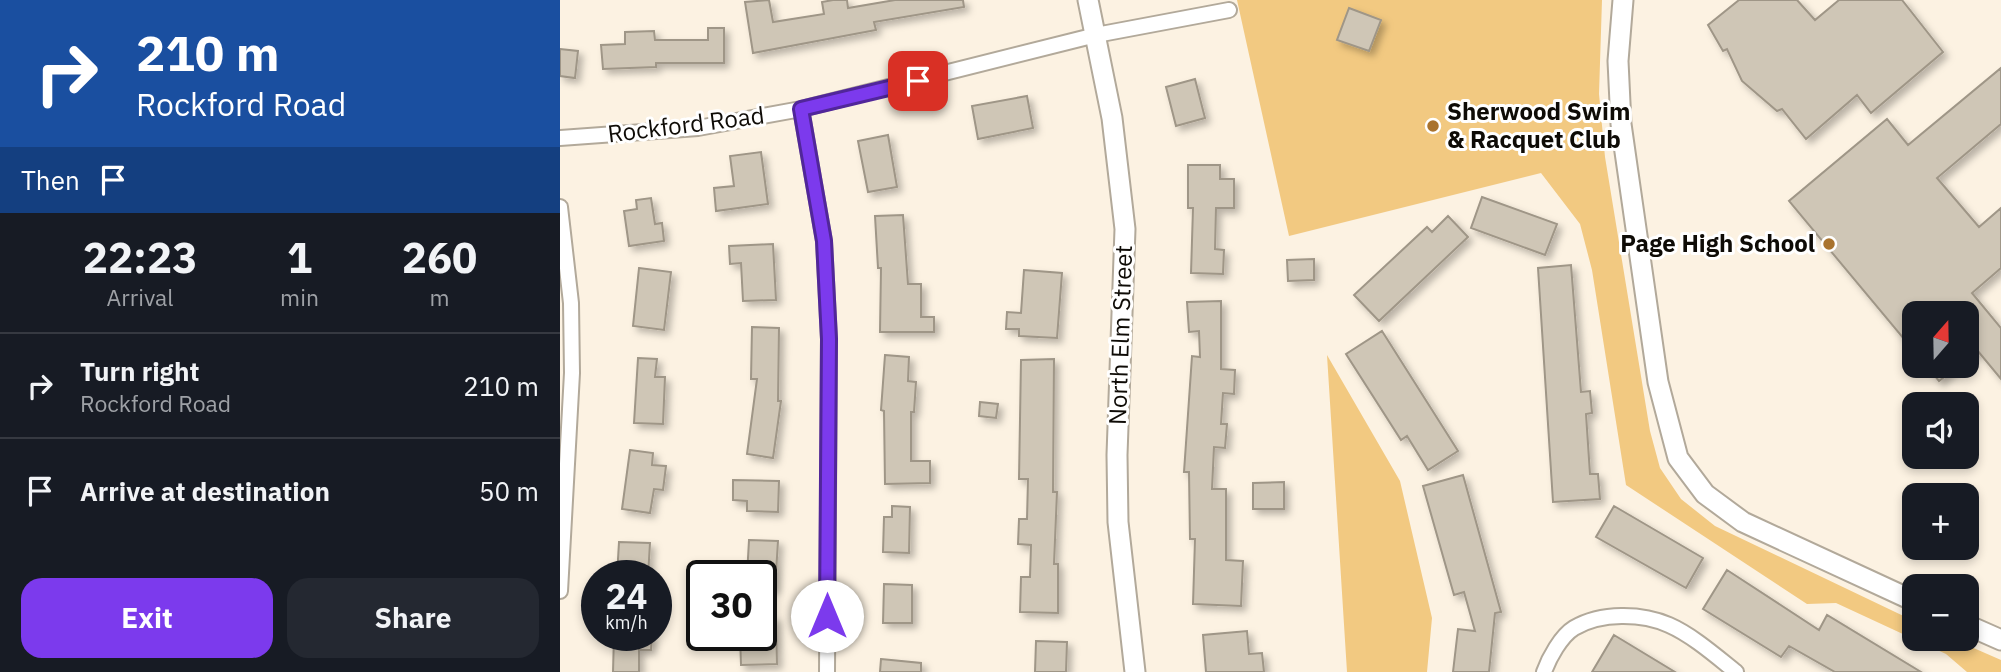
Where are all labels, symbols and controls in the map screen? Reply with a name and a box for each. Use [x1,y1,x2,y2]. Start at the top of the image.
text: 210 m [136,21,280,84]
icon: right [21,28,112,119]
pin [888,51,948,111]
icon: arrive [899,62,937,100]
text: Rockford Road [136,83,346,125]
place label: Sherwood Swim & Racquet Club [1447,95,1630,155]
street label: Rockford Road [606,99,766,149]
marker: Sherwood Swim & Racquet Club [1425,118,1441,134]
icon: arrive [94,161,132,199]
text: Then [21,163,80,197]
place label: Page High School [1620,227,1815,259]
text: 22:23 [83,230,197,285]
text: 1 [287,230,312,285]
text: 260 [402,230,477,285]
marker: Page High School [1821,236,1837,252]
street label: North Elm Street [1101,244,1139,425]
text: Arrival [107,282,174,312]
text: min [280,282,319,312]
text: m [429,282,450,312]
north arrow [1902,301,1979,378]
map controls [1902,301,1979,651]
text: Turn right [80,354,199,388]
icon: right [21,367,59,405]
text: 210 m [463,369,539,403]
text: Rockford Road [80,388,231,418]
button: sound [1902,392,1979,469]
icon: arrive [21,472,59,510]
text: Arrive at destination [80,474,330,508]
text: 50 m [479,474,539,508]
button: + [1902,483,1979,560]
speed limit sign: 30 [686,560,777,651]
text: 24 [605,573,648,619]
button: − [1902,574,1979,651]
button: Exit [21,578,273,658]
button: Share [287,578,539,658]
position arrow [790,579,864,653]
text: km/h [605,611,648,634]

